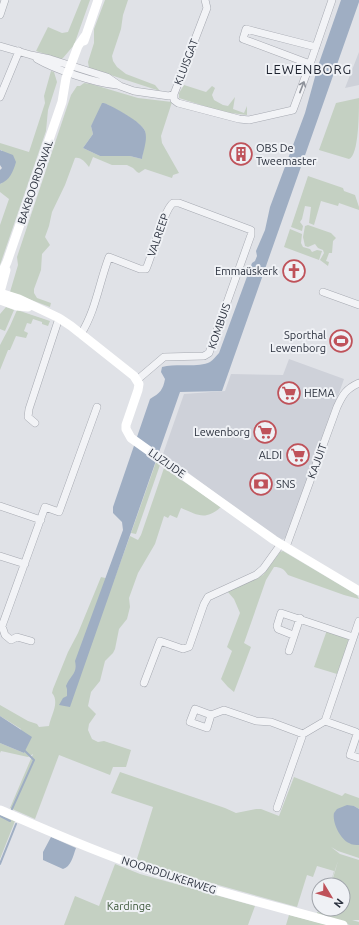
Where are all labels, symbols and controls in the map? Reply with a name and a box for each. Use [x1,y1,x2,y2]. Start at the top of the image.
street label: KLUISGAT [172,37,200,87]
district label: LEWENBORG [266,62,352,76]
one-way arrow [298,81,306,93]
street label: BAKBOORDSWAL [15,138,55,226]
building icon: OBS De Tweemaster [228,141,254,167]
place label: OBS De Tweemaster [256,142,317,167]
street label: VALREEP [145,211,171,258]
church icon: Emmaüskerk [281,258,307,284]
place label: Emmaüskerk [215,265,278,277]
street label: KOMBUIS [206,301,232,350]
sports icon: Sporthal Lewenborg [328,328,354,354]
place label: Sporthal Lewenborg [270,329,326,354]
supermarket icon: HEMA [276,380,302,406]
place label: HEMA [304,387,335,399]
supermarket icon: Lewenborg [252,419,278,445]
place label: Lewenborg [194,426,250,438]
supermarket icon: ALDI [285,442,311,468]
street label: KAJUIT [305,442,329,480]
street label: LIJZIJDE [146,446,188,480]
place label: ALDI [259,449,282,461]
bank icon: SNS [248,471,274,497]
place label: SNS [276,478,296,490]
street label: NOORDDIJKERWEG [120,854,218,896]
north arrow [311,877,351,917]
text: N [332,896,346,910]
park label: Kardinge [107,900,151,912]

